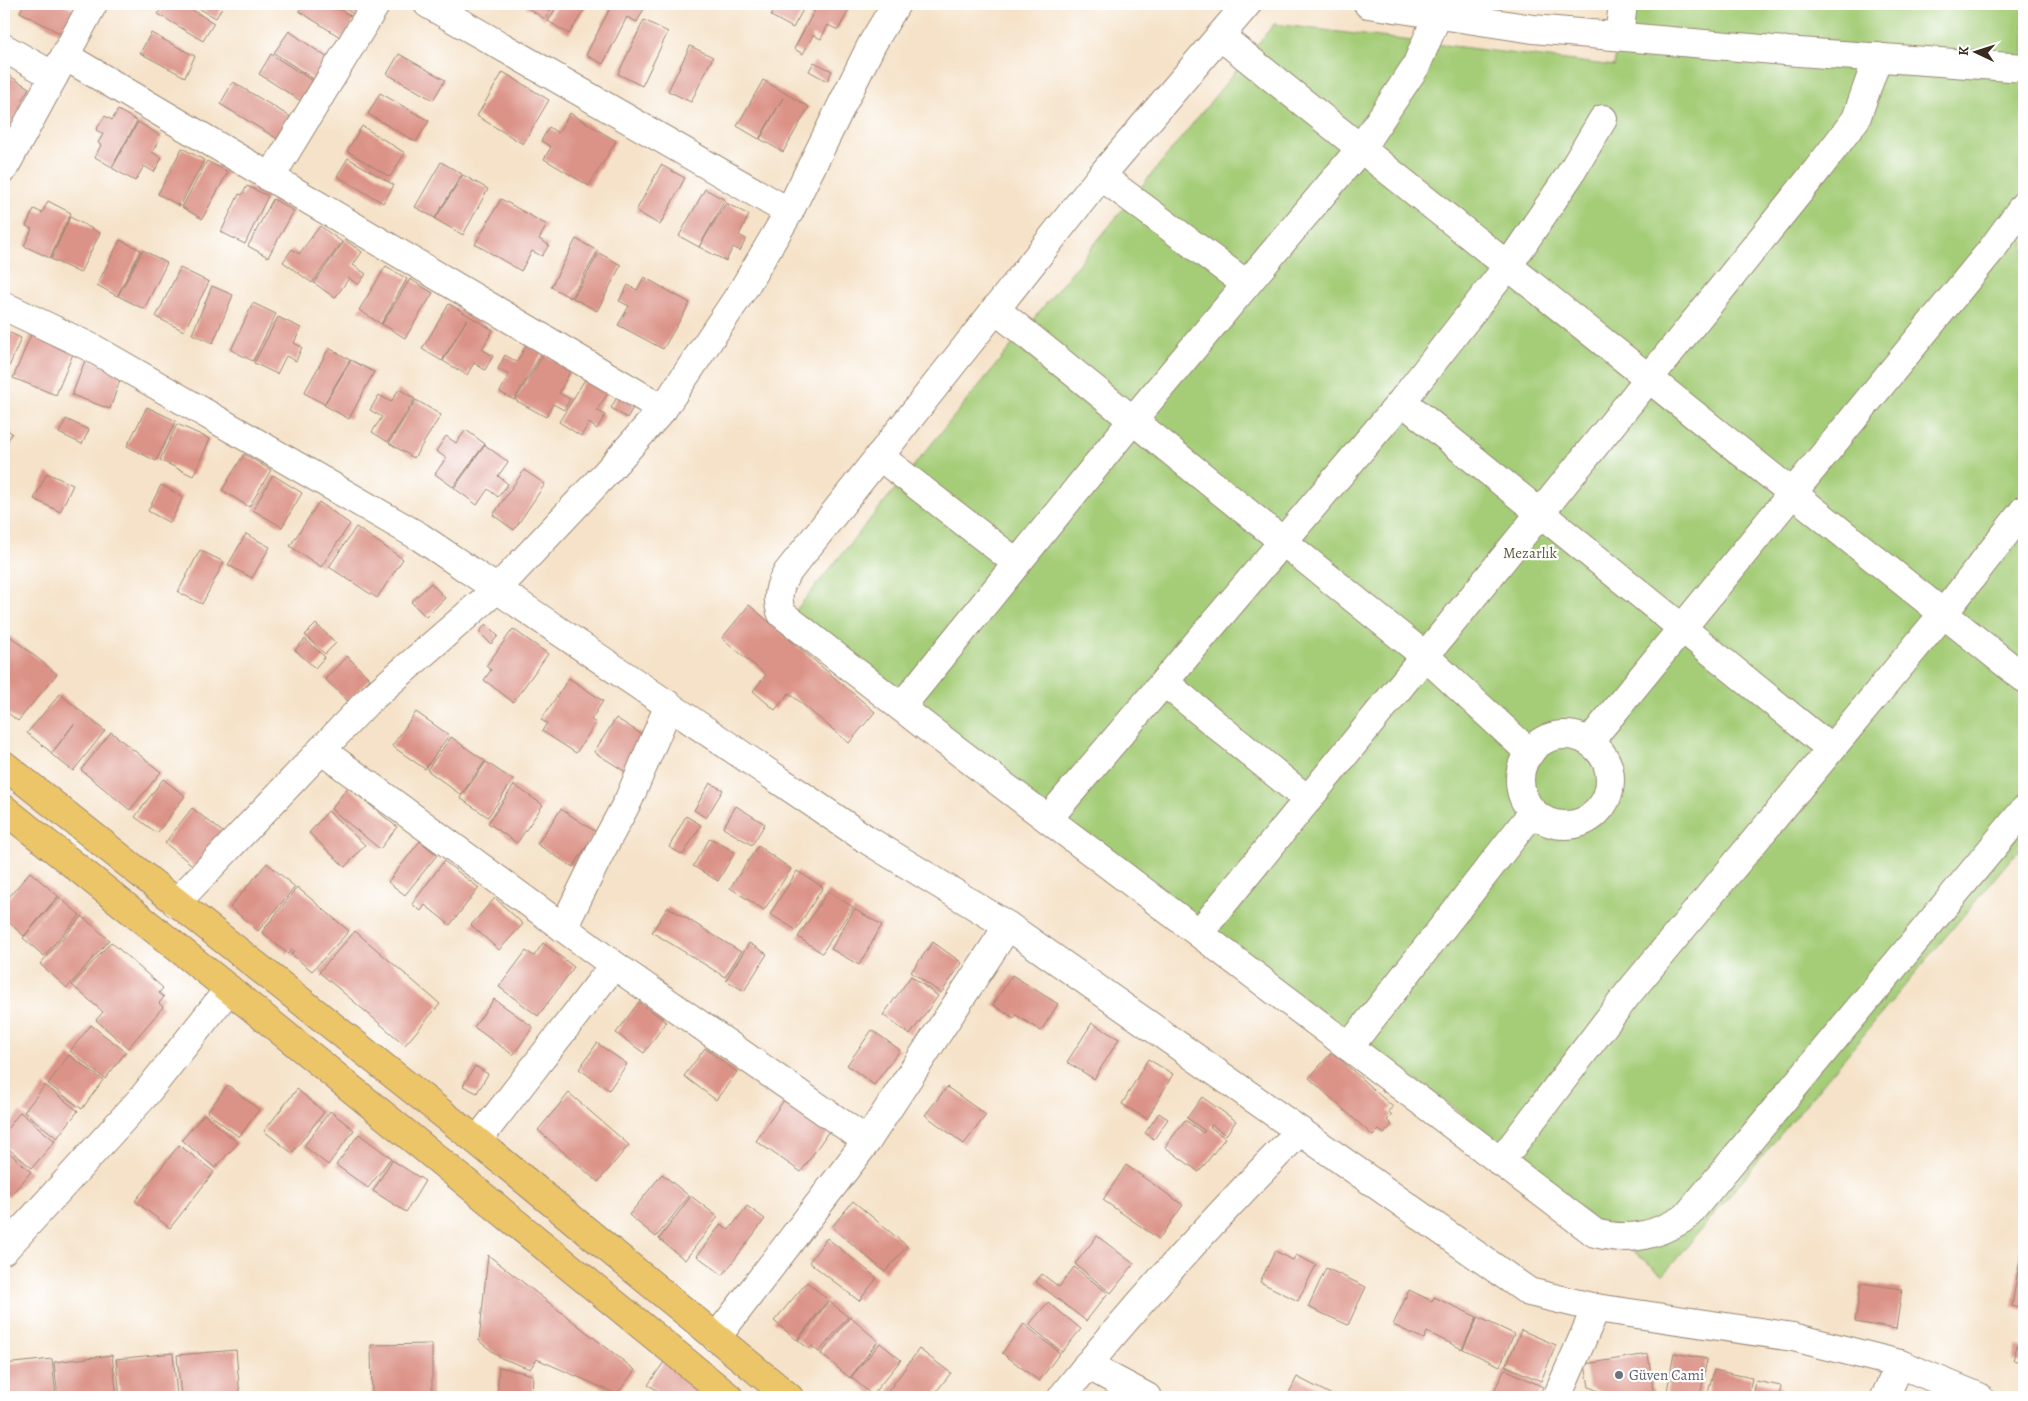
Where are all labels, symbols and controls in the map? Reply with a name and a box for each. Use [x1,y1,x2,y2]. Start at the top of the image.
north arrow [1950,28,2000,78]
text: K [1954,45,1973,56]
park label: Mezarlık [1503,543,1558,563]
place label: Güven Cami [1629,1365,1704,1385]
marker: Güven Cami [1613,1369,1625,1381]

